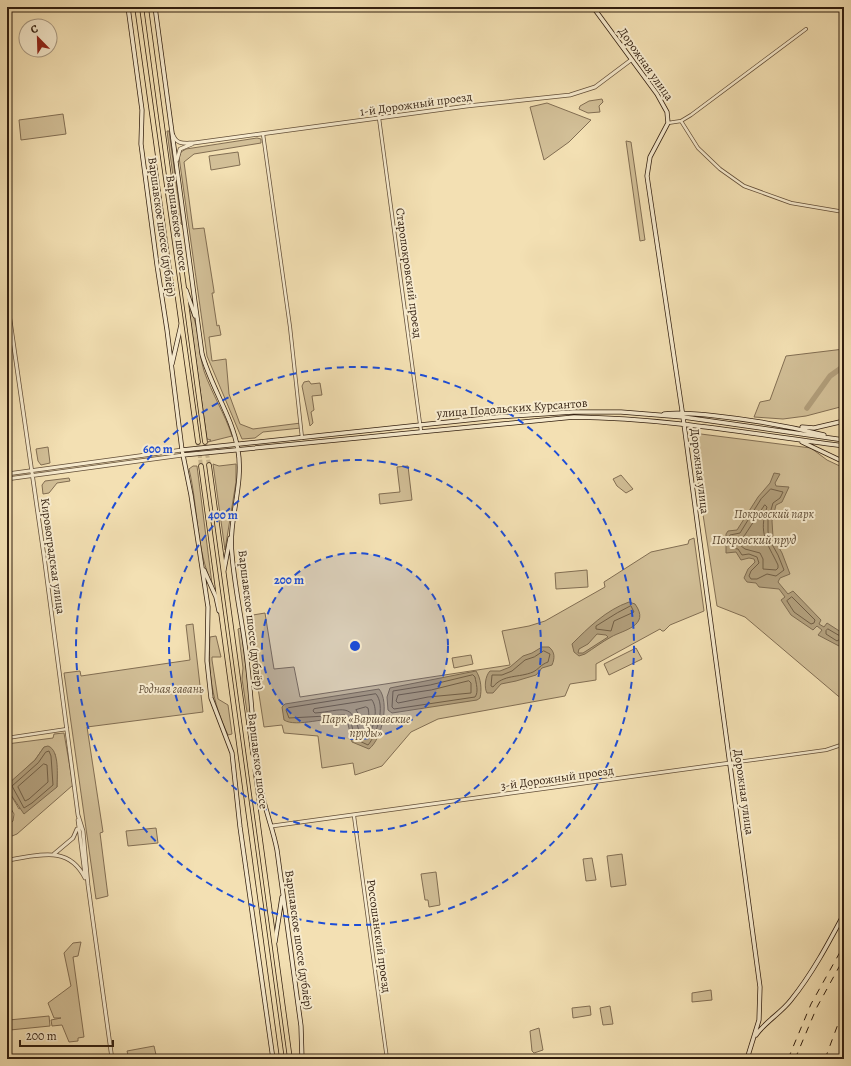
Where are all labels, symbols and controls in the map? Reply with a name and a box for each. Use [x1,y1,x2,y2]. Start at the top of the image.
north arrow [18,18,58,58]
text: С [28,21,41,37]
street label: Дорожная улица [615,24,678,104]
street label: 1-й Дорожный проезд [359,88,473,120]
street label: Варшавское шоссе (дублёр) [144,156,180,298]
street label: Варшавское шоссе [162,174,192,272]
street label: Старопокровский проезд [392,207,426,339]
street label: улица Подольских Курсантов [435,395,588,421]
street label: Дорожная улица [687,427,713,515]
text: 600 m [143,441,173,457]
street label: Кировоградская улица [37,497,69,616]
park label: Покровский парк [734,506,814,522]
text: 400 m [208,507,238,523]
water label: Покровский пруд [712,531,796,548]
street label: Варшавское шоссе (дублёр) [234,549,268,691]
text: 200 m [274,572,304,588]
centre of rings [348,639,362,653]
park label: Родная гавань [138,681,204,697]
park label: Парк «Варшавские пруды» [322,711,411,741]
street label: Варшавское шоссе [244,712,272,810]
street label: Дорожная улица [730,748,758,836]
street label: 3-й Дорожный проезд [499,762,615,794]
street label: Варшавское шоссе (дублёр) [281,869,317,1011]
street label: Россошанский проезд [363,878,395,994]
scale bar [20,1022,113,1048]
text: 200 m [26,1028,57,1044]

